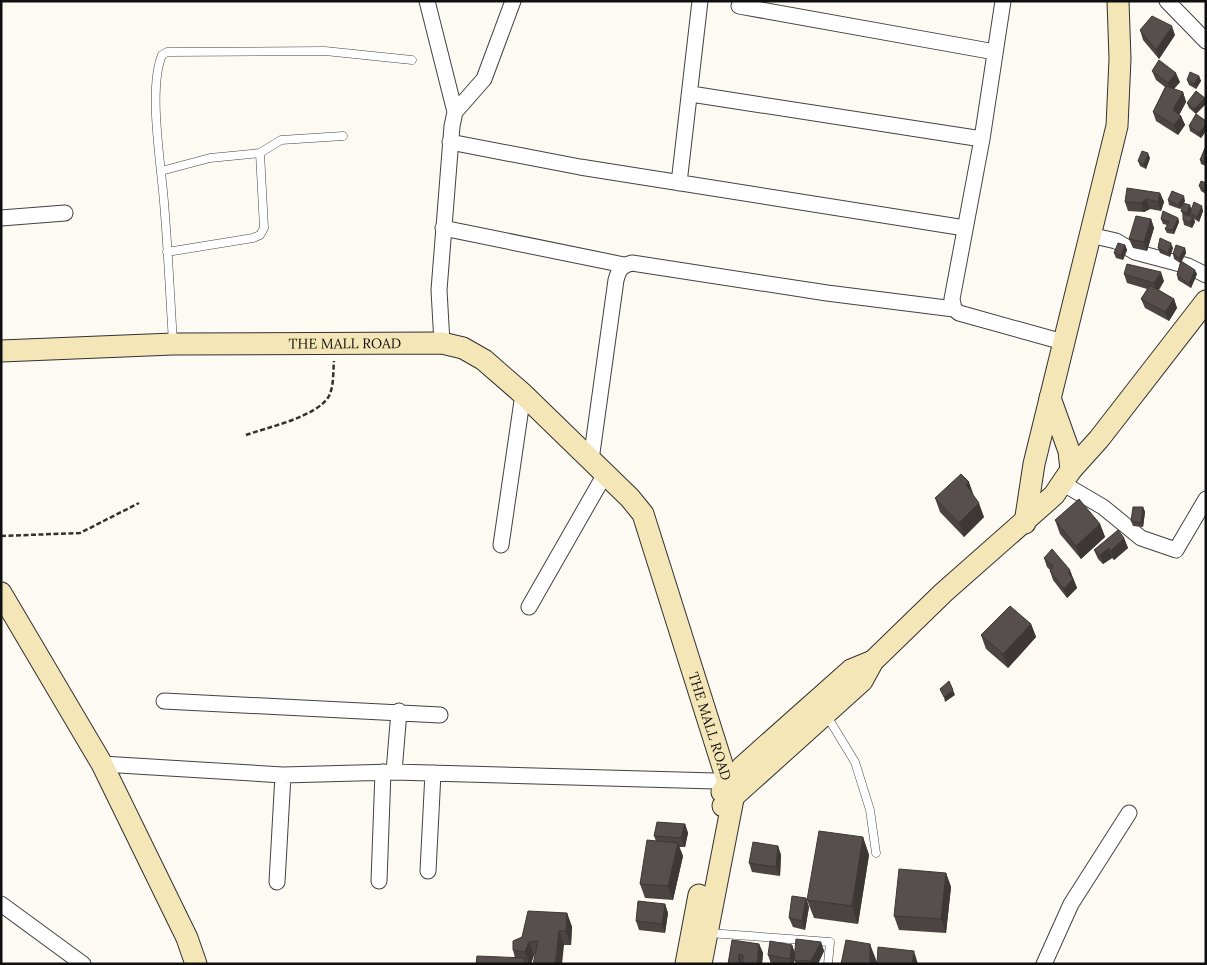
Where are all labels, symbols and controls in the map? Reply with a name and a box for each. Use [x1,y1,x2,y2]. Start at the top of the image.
street label: THE MALL ROAD [288,334,401,353]
street label: THE MALL ROAD [684,670,736,783]

